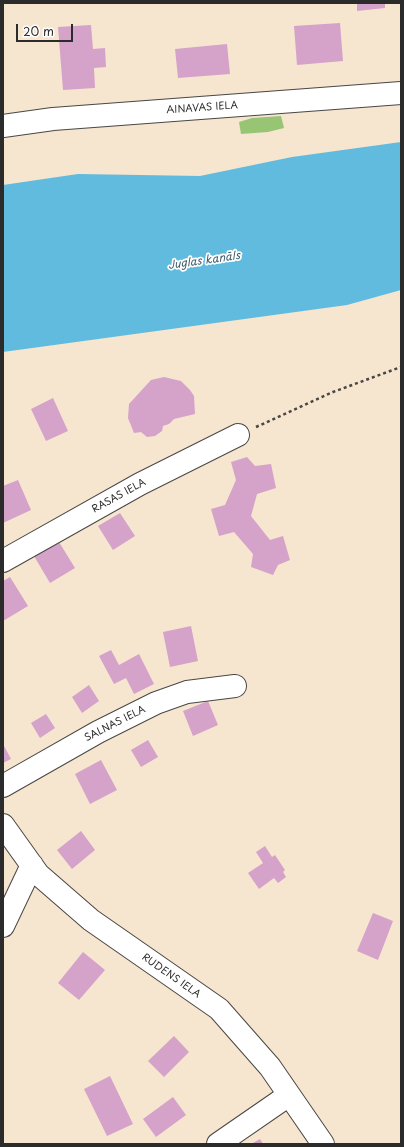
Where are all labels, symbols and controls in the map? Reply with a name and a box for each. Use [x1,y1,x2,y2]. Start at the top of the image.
scale bar [18,16,75,42]
text: 20 m [23,22,54,40]
street label: AINAVAS IELA [166,100,238,116]
water label: Juglas kanāls [167,249,241,273]
street label: RASAS IELA [90,476,148,516]
street label: SALNAS IELA [83,704,147,744]
street label: RUDENS IELA [139,951,203,1001]

